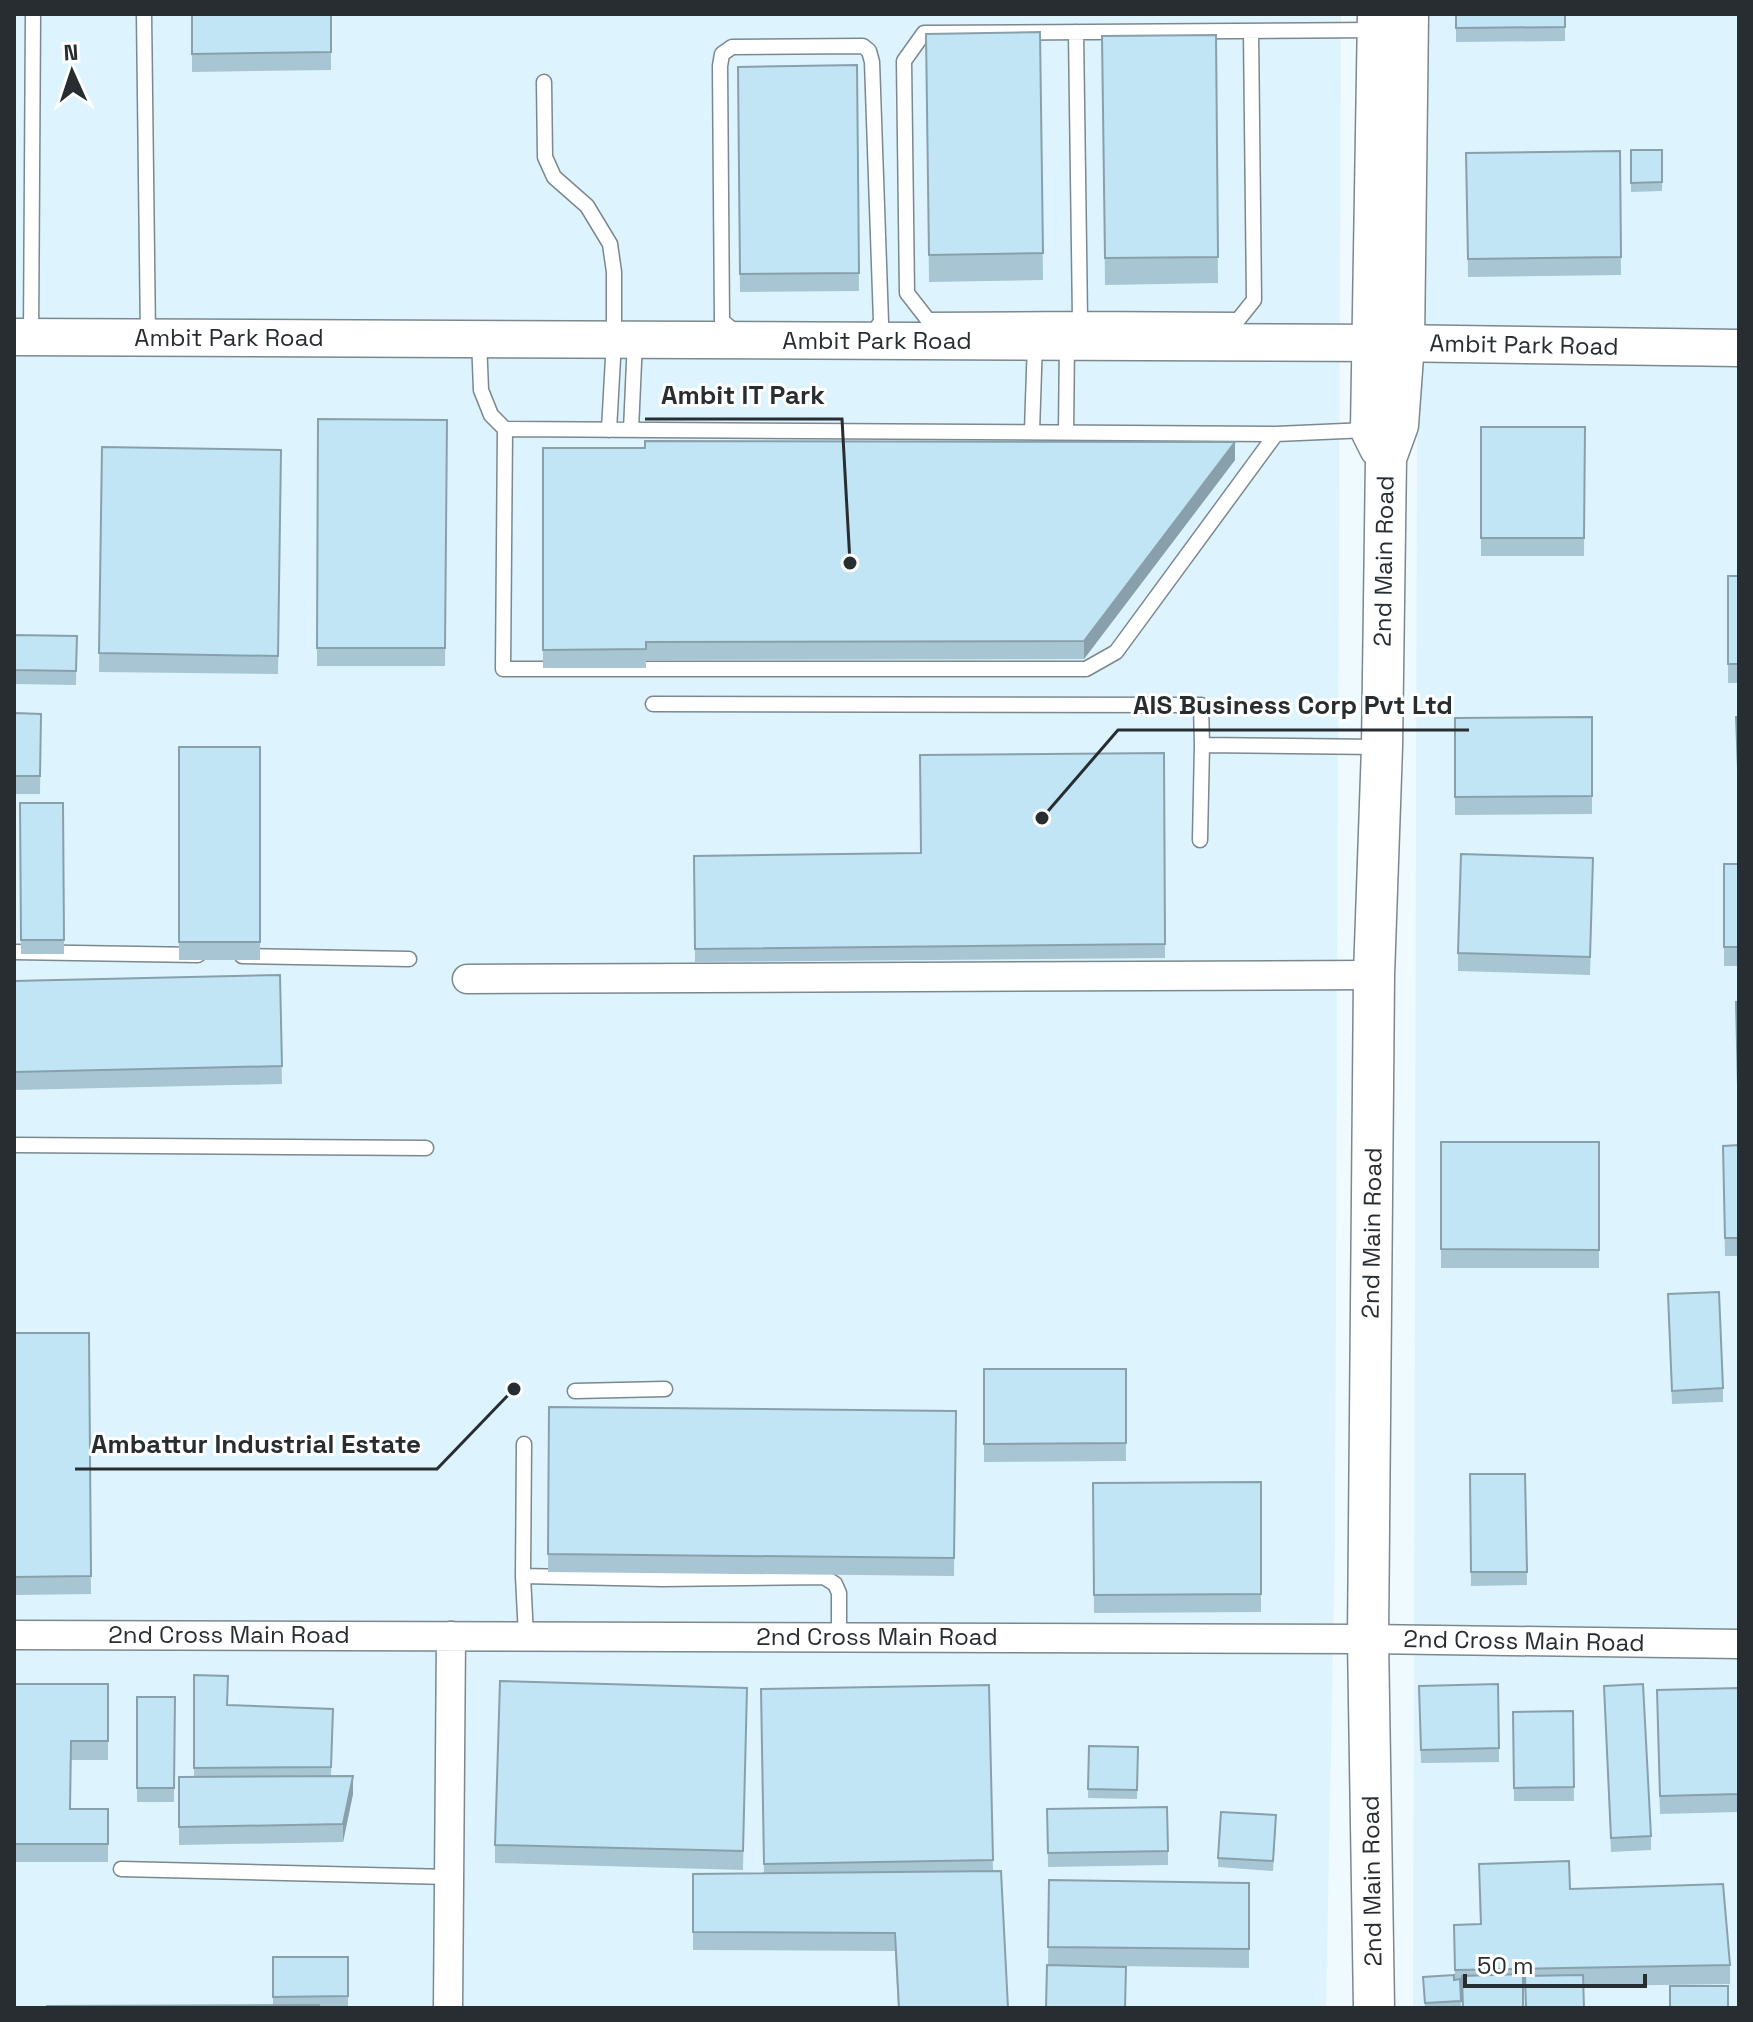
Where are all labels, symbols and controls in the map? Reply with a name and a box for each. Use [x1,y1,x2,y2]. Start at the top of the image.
north arrow [32,32,112,112]
text: N [63,38,79,66]
street label: Ambit Park Road [134,322,324,353]
street label: Ambit Park Road [782,325,972,356]
street label: Ambit Park Road [1429,327,1619,362]
callout: Ambit IT Park [645,369,842,419]
text: Ambit IT Park [661,378,825,412]
street label: 2nd Main Road [1367,475,1400,647]
callout: AIS Business Corp Pvt Ltd [1118,680,1469,730]
text: AIS Business Corp Pvt Ltd [1133,688,1453,722]
street label: 2nd Main Road [1355,1147,1388,1319]
callout: Ambattur Industrial Estate [75,1419,437,1469]
text: Ambattur Industrial Estate [91,1427,421,1461]
street label: 2nd Cross Main Road [108,1619,350,1650]
street label: 2nd Cross Main Road [756,1621,998,1652]
street label: 2nd Cross Main Road [1403,1623,1645,1658]
street label: 2nd Main Road [1355,1795,1388,1967]
scale bar [1465,1938,1645,1988]
text: 50 m [1477,1950,1534,1981]

